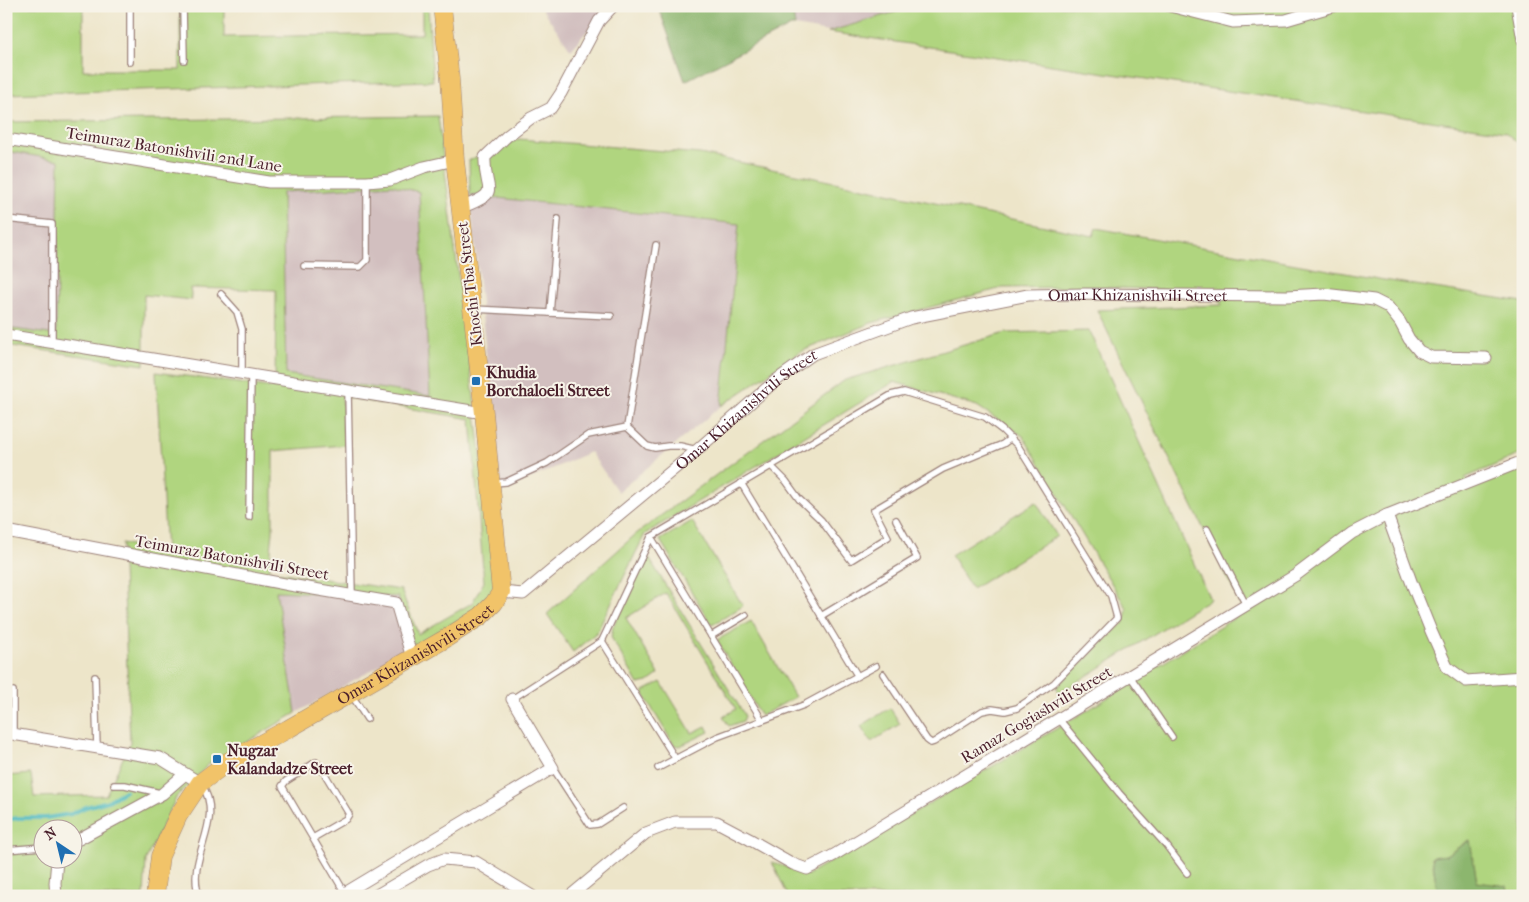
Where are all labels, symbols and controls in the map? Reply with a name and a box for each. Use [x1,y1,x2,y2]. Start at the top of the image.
street label: Teimuraz Batonishvili 2nd Lane [65,123,283,176]
street label: Khochi Tba Street [452,220,487,347]
street label: Omar Khizanishvili Street [1048,285,1228,305]
street label: Omar Khizanishvili Street [671,344,820,474]
place label: Khudia Borchaloeli Street [486,363,610,400]
marker: Khudia Borchaloeli Street [470,375,482,387]
street label: Teimuraz Batonishvili Street [133,531,331,584]
street label: Omar Khizanishvili Street [334,600,498,709]
street label: Ramaz Gogiashvili Street [957,662,1115,767]
place label: Nugzar Kalandadze Street [227,741,353,778]
marker: Nugzar Kalandadze Street [211,753,223,765]
north arrow [32,820,82,870]
text: N [42,824,60,844]

